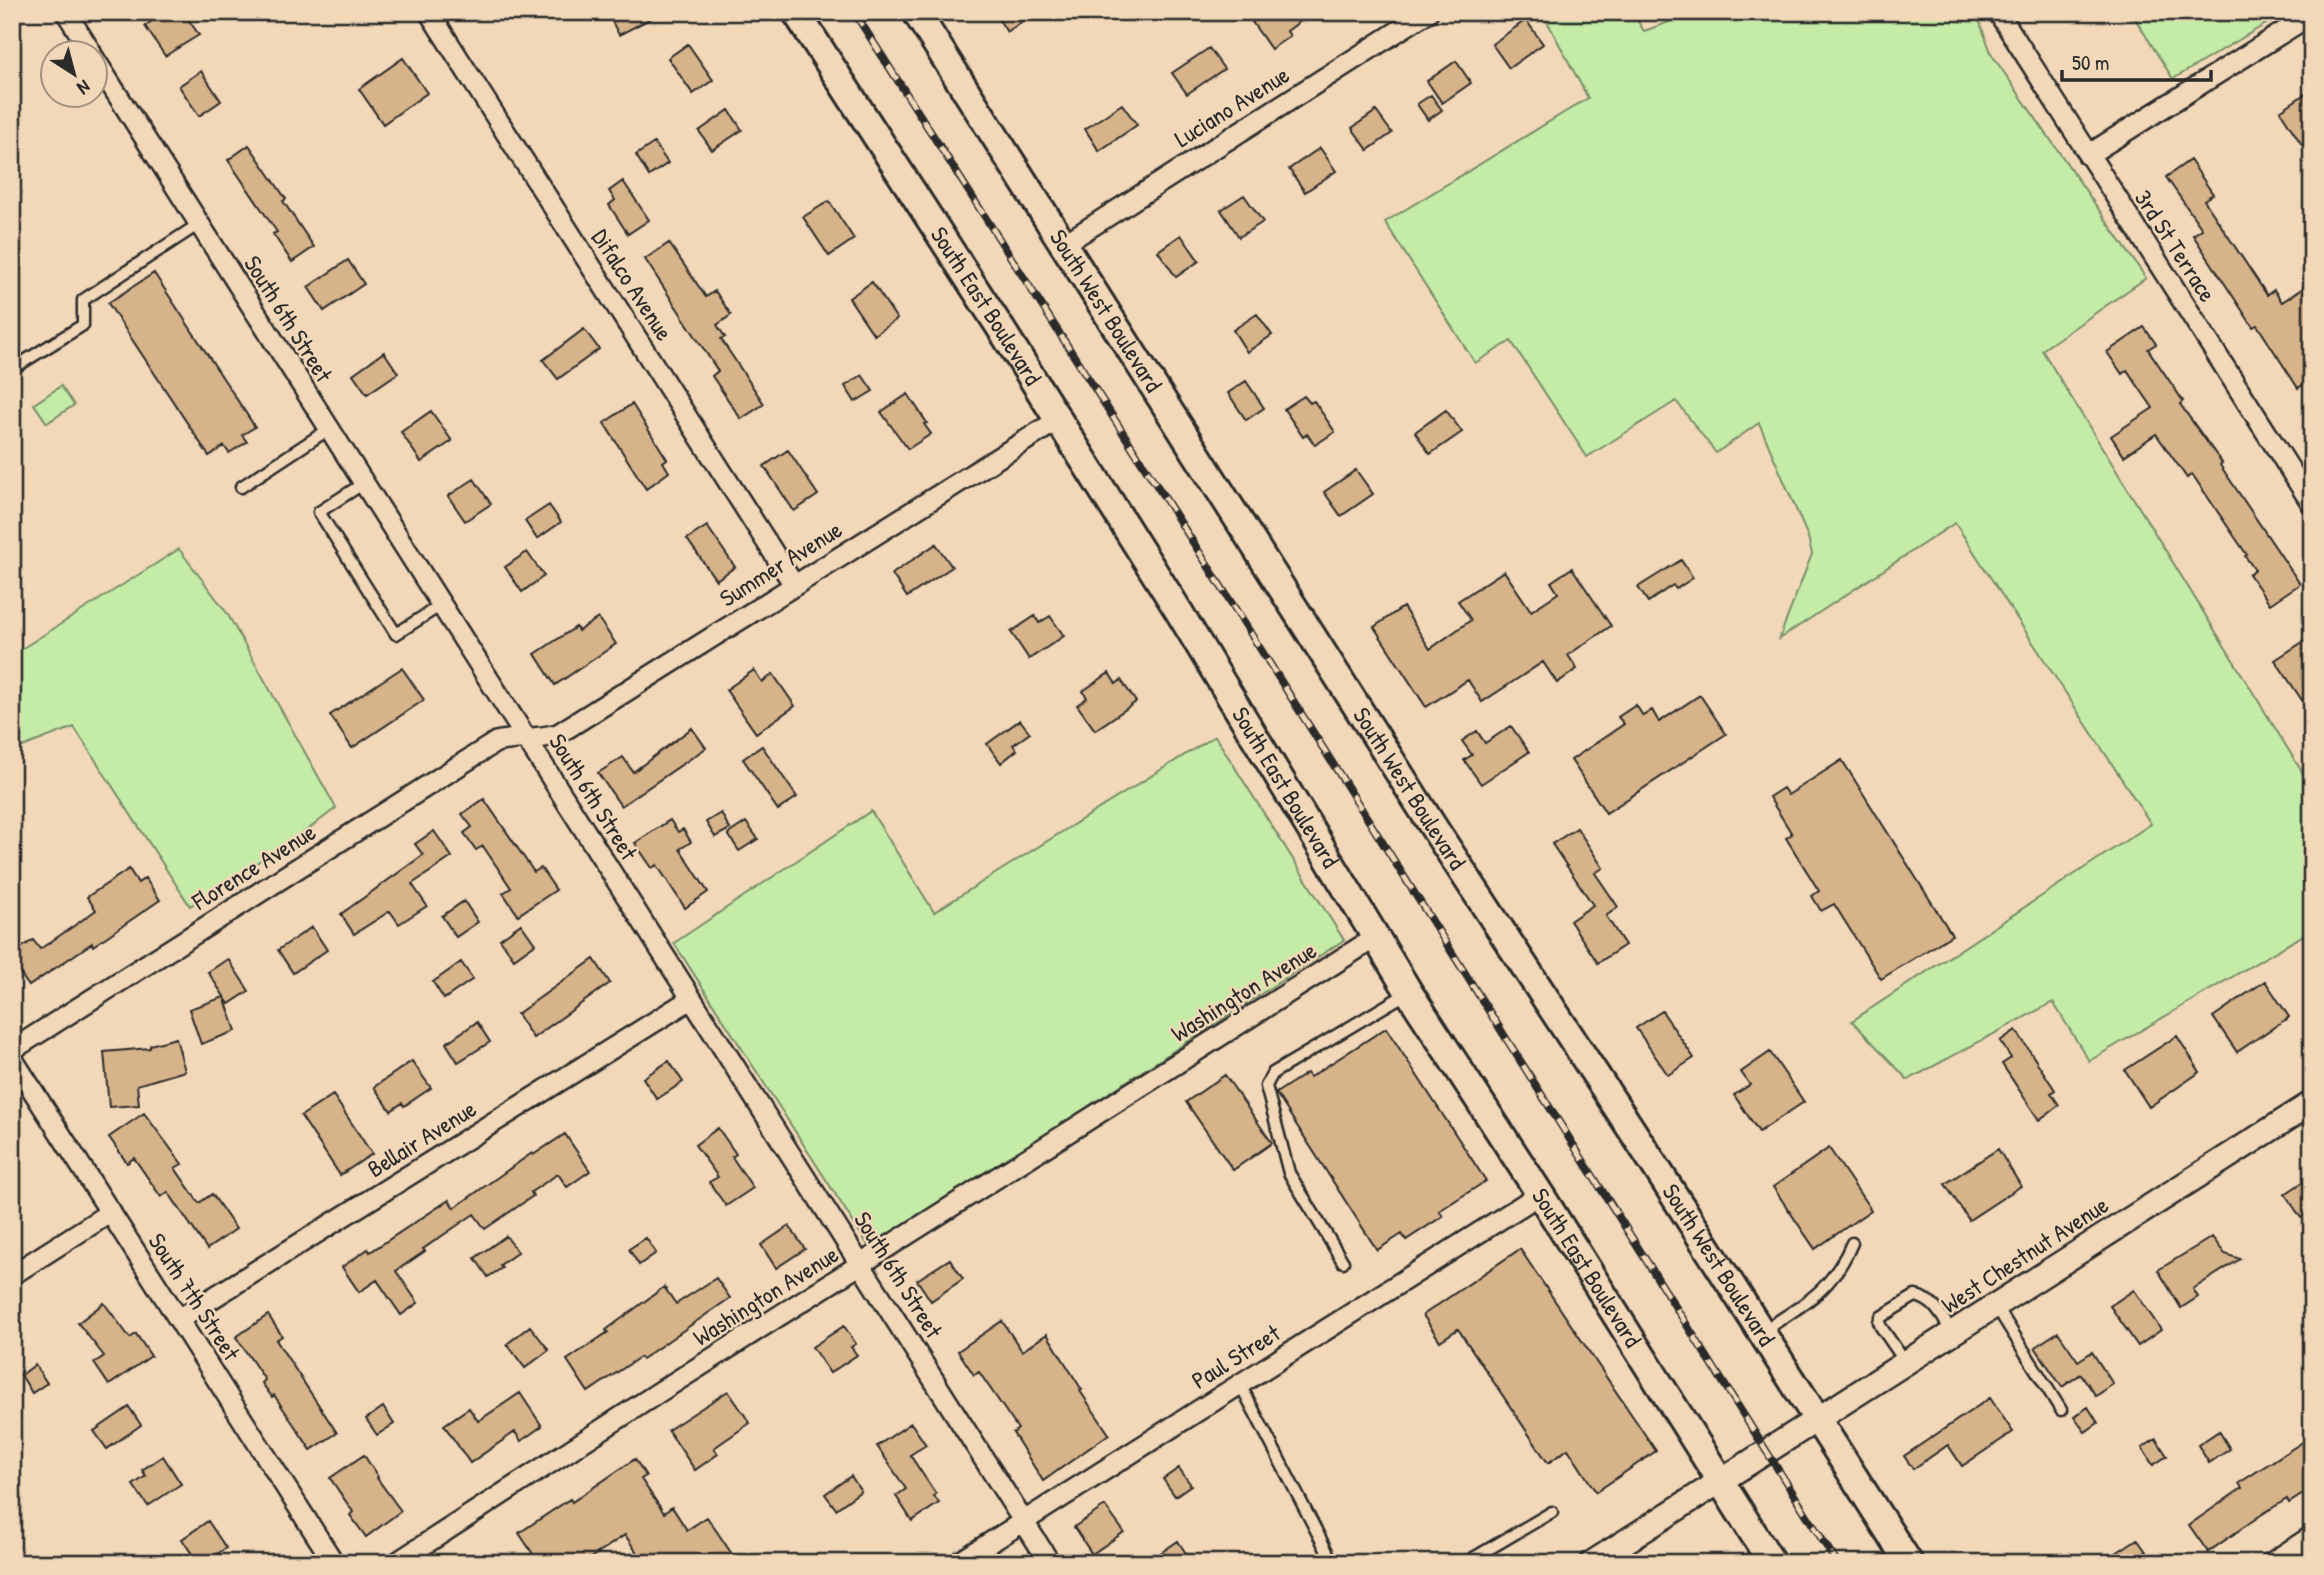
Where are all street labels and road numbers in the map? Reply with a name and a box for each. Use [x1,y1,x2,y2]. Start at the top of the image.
street label: Luciano Avenue [1168,58,1295,154]
street label: 3rd St Terrace [2128,183,2224,308]
street label: South East Boulevard [924,220,1049,391]
street label: Difalco Avenue [585,223,681,347]
street label: South West Boulevard [1043,223,1170,398]
street label: South 6th Street [237,249,341,388]
street label: Summer Avenue [713,513,848,613]
street label: South East Boulevard [1225,701,1347,873]
street label: South West Boulevard [1346,701,1474,875]
street label: South 6th Street [542,727,646,866]
street label: Florence Avenue [185,815,322,917]
street label: Washington Avenue [1165,933,1323,1049]
street label: Bellair Avenue [361,1092,482,1184]
street label: South West Boulevard [1656,1177,1783,1352]
street label: South East Boulevard [1525,1182,1649,1353]
street label: West Chestnut Avenue [1935,1188,2114,1320]
street label: South 6th Street [847,1205,951,1344]
street label: South 7th Street [142,1227,248,1367]
street label: Washington Avenue [687,1237,845,1353]
street label: Paul Street [1185,1316,1286,1396]

